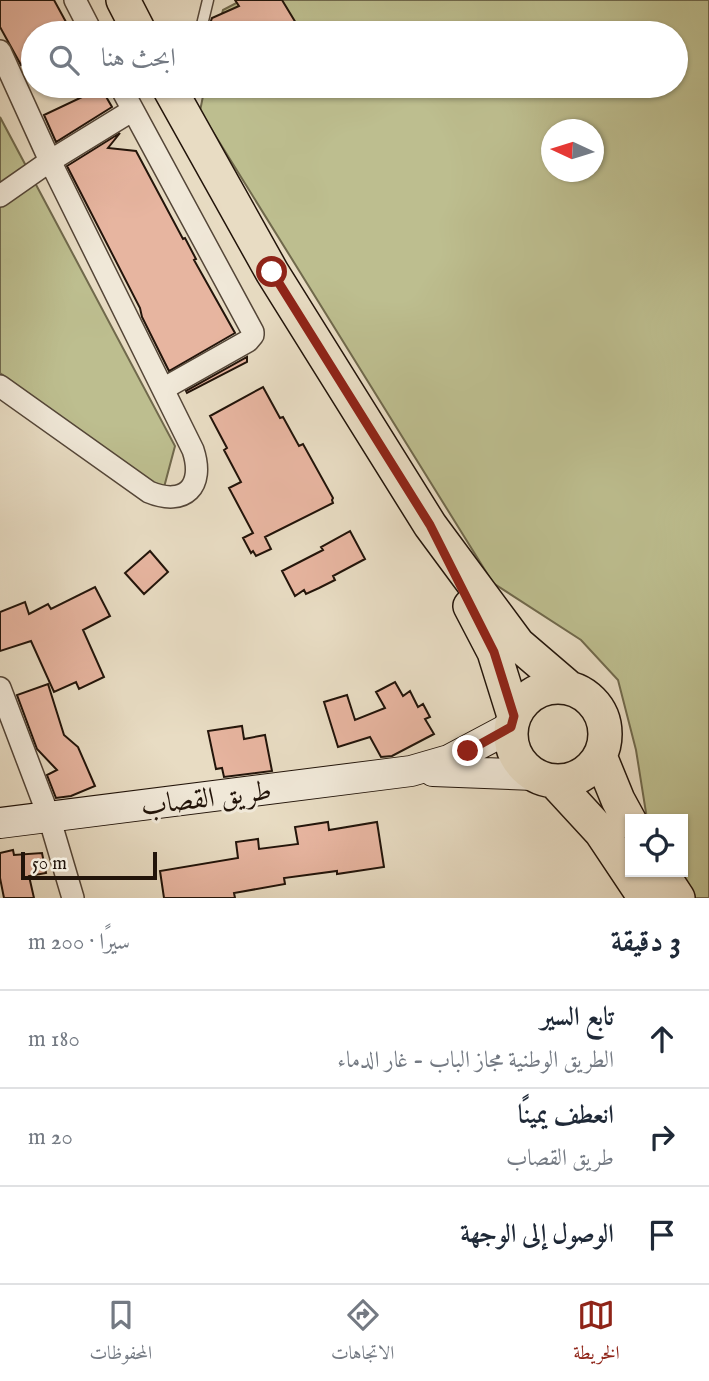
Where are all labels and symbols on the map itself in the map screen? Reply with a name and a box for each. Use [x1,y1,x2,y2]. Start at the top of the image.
north arrow [541,119,604,182]
route start [256,256,287,287]
route end [452,735,483,766]
street label: طريق القصاب [139,774,274,825]
scale bar [21,849,158,881]

